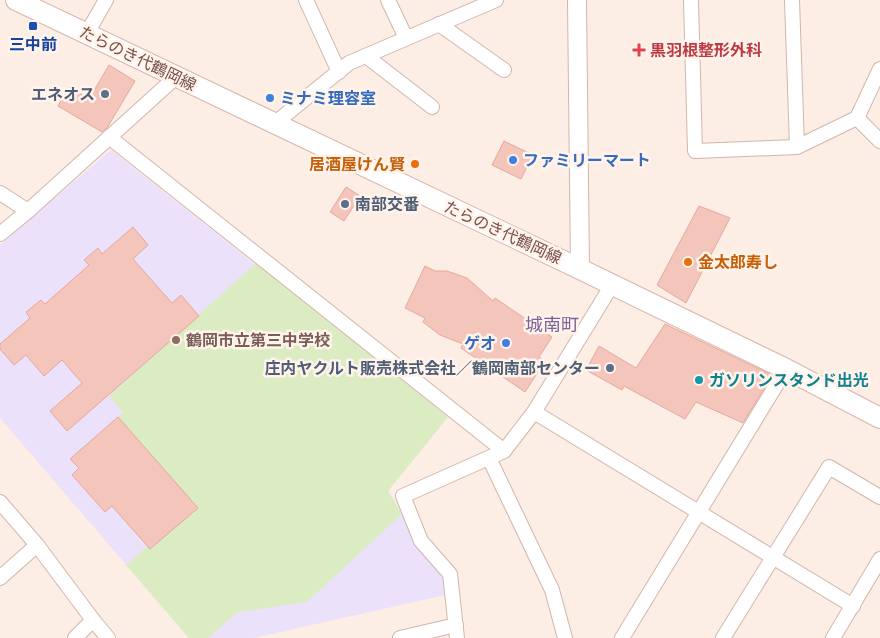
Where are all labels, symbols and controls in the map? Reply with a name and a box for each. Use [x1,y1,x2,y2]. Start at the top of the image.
marker: 三中前 [27,20,39,32]
street label: たらのき代鶴岡線 [77,22,199,94]
place label: 三中前 [9,35,57,53]
place label: 黒羽根整形外科 [650,41,762,59]
marker: 黒羽根整形外科 [632,43,646,57]
place label: エネオス [31,85,95,103]
marker: エネオス [99,88,111,100]
place label: ミナミ理容室 [280,89,376,107]
marker: ミナミ理容室 [264,92,276,104]
place label: ファミリーマート [523,151,651,169]
marker: ファミリーマート [507,154,519,166]
place label: 居酒屋けん賢 [309,155,405,173]
marker: 居酒屋けん賢 [409,158,421,170]
place label: 南部交番 [355,195,419,213]
street label: たらのき代鶴岡線 [441,197,565,267]
marker: 南部交番 [339,198,351,210]
place label: 金太郎寿し [698,253,778,271]
marker: 金太郎寿し [682,256,694,268]
district label: 城南町 [525,314,579,334]
place label: 鶴岡市立第三中学校 [186,331,330,349]
marker: 鶴岡市立第三中学校 [170,334,182,346]
place label: ゲオ [464,334,496,352]
marker: ゲオ [500,337,512,349]
place label: 庄内ヤクルト販売株式会社／鶴岡南部センター [264,359,600,377]
marker: 庄内ヤクルト販売株式会社／鶴岡南部センター [604,362,616,374]
place label: ガソリンスタンド出光 [709,371,869,389]
marker: ガソリンスタンド出光 [693,374,705,386]

